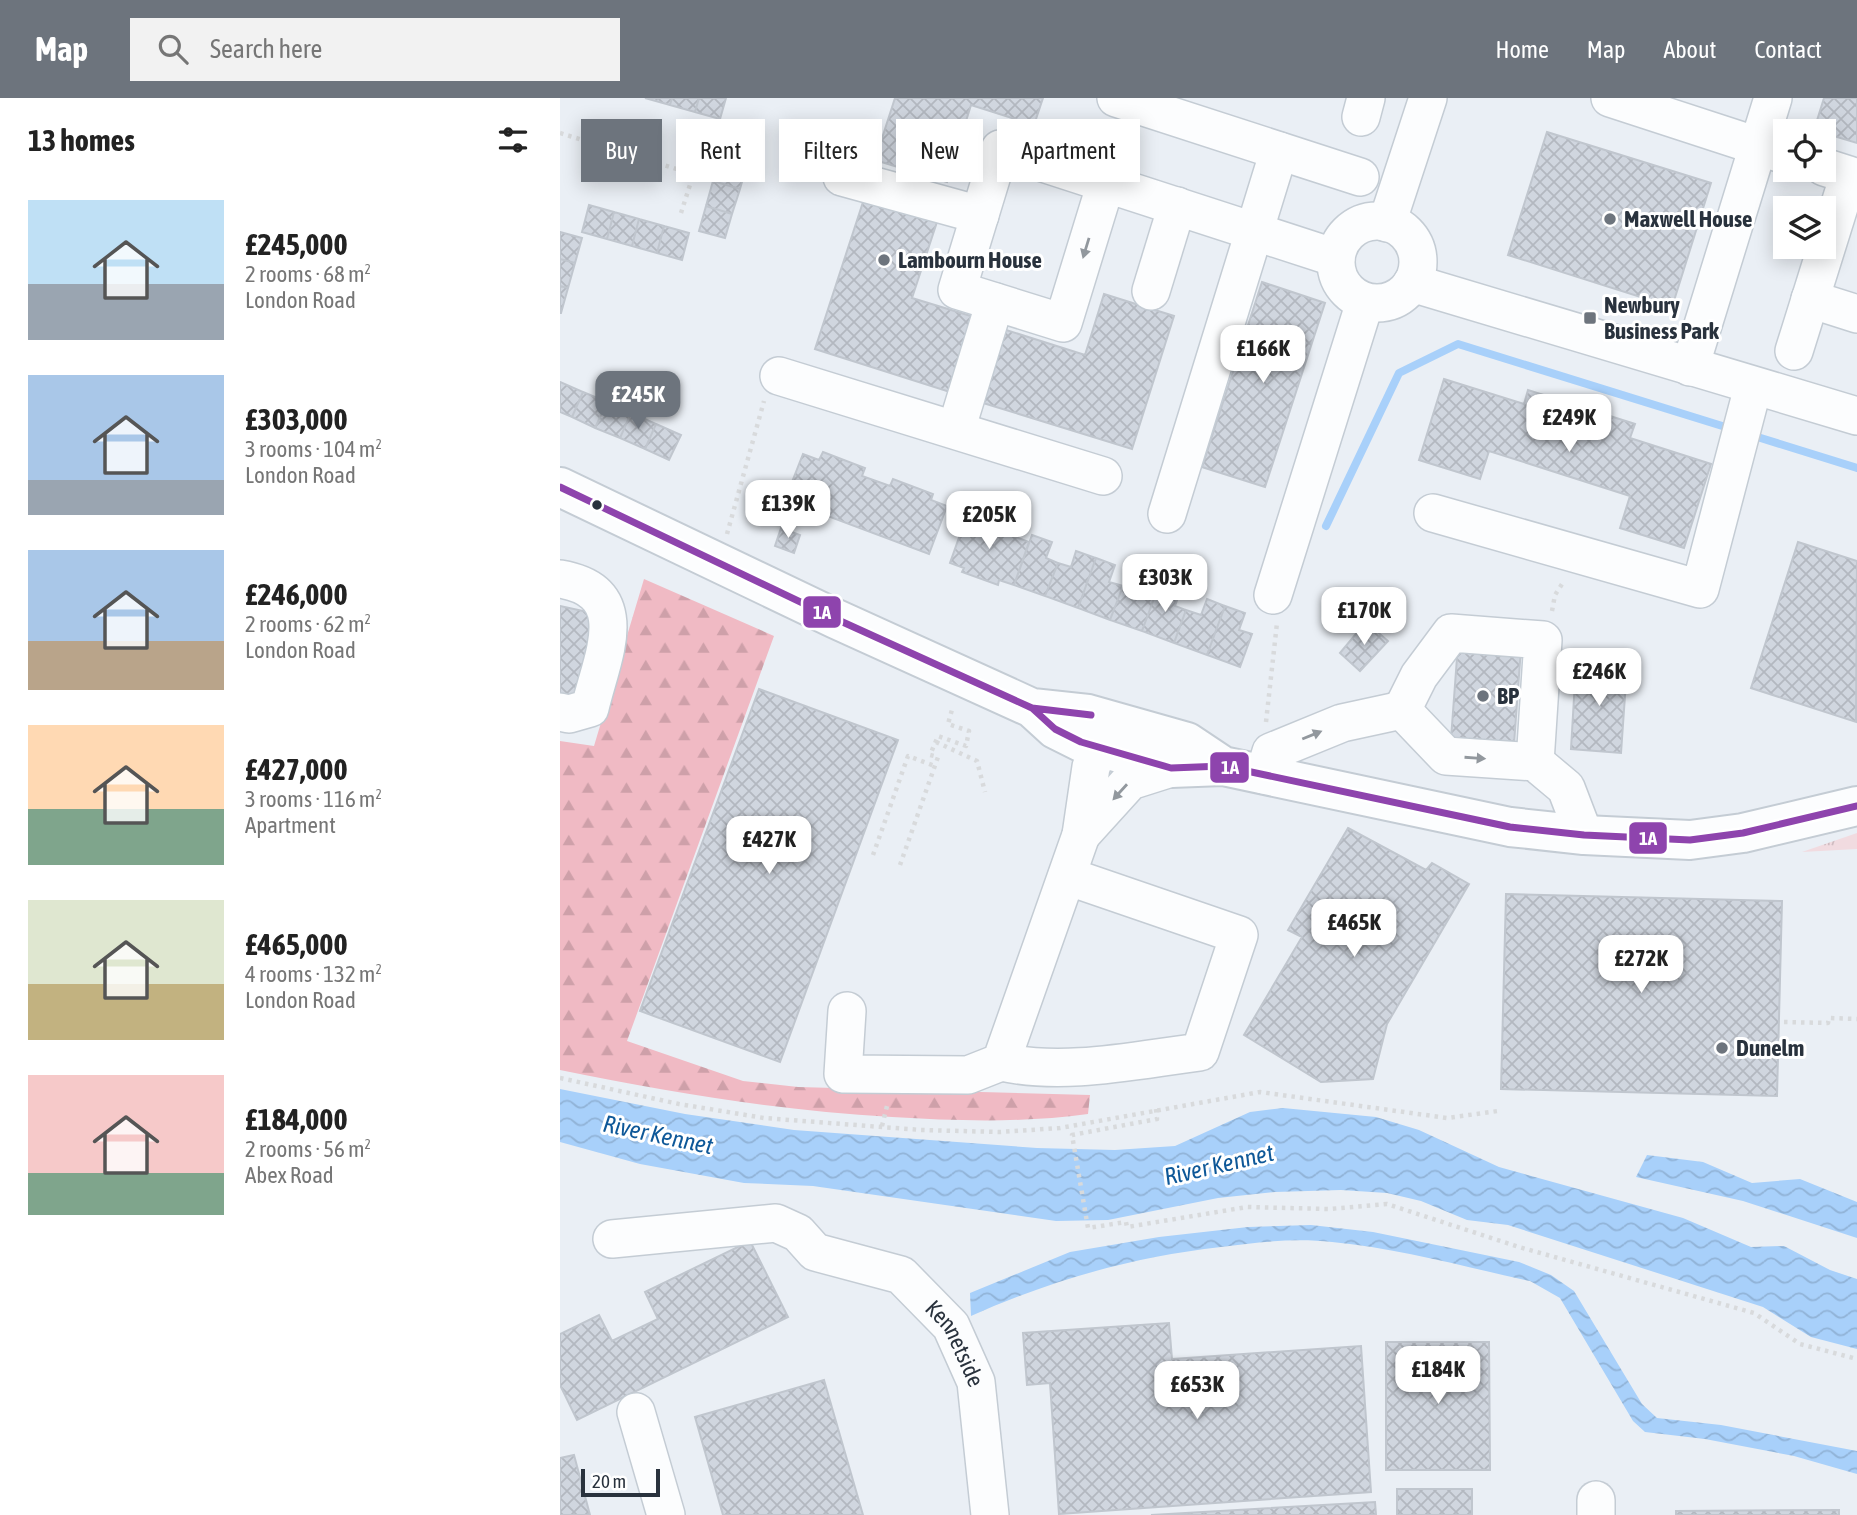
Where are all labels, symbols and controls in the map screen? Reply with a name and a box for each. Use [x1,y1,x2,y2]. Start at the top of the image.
search box [130,18,620,81]
text: Map [35,30,88,68]
icon: search [154,30,192,68]
text: Search here [210,34,322,64]
text: Home [1495,36,1549,63]
text: Map [1587,36,1625,63]
text: About [1663,36,1716,63]
text: Contact [1754,36,1822,63]
chip: Buy [581,119,662,182]
chip: Rent [676,119,765,182]
chip: Filters [779,119,882,182]
chip: New [896,119,983,182]
chip: Apartment [997,119,1140,182]
map controls [1773,119,1836,259]
button: locate [1773,119,1836,182]
icon: filters [494,121,532,159]
text: 13 homes [28,123,135,157]
button: layers [1773,196,1836,259]
place label: Maxwell House [1624,206,1753,232]
marker: Maxwell House [1602,211,1618,227]
text: £245,000 [245,227,348,261]
icon: home [84,228,168,312]
one-way arrow [1080,238,1090,259]
place label: Lambourn House [898,247,1042,273]
marker: Lambourn House [876,252,892,268]
text: 2 rooms · 68 m² [245,261,371,287]
text: London Road [245,287,356,313]
place label: Newbury Business Park [1604,292,1720,344]
marker: Newbury Business Park [1582,310,1598,326]
pin: £166K [1214,326,1312,385]
text: £166K [1236,335,1290,361]
pin: £245K [589,372,687,431]
text: £245K [611,381,665,407]
pin: £249K [1520,394,1618,454]
text: £303,000 [245,402,348,436]
icon: home [84,403,168,487]
text: £249K [1542,404,1596,430]
text: 3 rooms · 104 m² [245,436,382,462]
text: London Road [245,462,356,488]
pin: £139K [739,480,837,540]
text: £139K [761,490,815,516]
pin: £205K [940,491,1038,551]
unlabelled marker [590,498,604,512]
text: £205K [962,501,1016,527]
pin: £303K [1116,554,1214,614]
text: £303K [1138,564,1192,590]
text: £246,000 [245,577,348,611]
icon: home [84,578,168,662]
pin: £170K [1315,588,1413,647]
line badge: 1A [802,595,842,629]
text: £170K [1337,597,1391,623]
text: 1A [813,601,832,623]
text: 2 rooms · 62 m² [245,611,371,637]
text: London Road [245,637,356,663]
pin: £246K [1550,648,1648,708]
text: £246K [1572,658,1626,684]
place label: BP [1497,683,1519,709]
marker: BP [1475,688,1491,704]
one-way arrow [1301,730,1322,741]
line badge: 1A [1209,751,1250,784]
text: £427,000 [245,752,348,786]
one-way arrow [1465,752,1487,763]
icon: home [84,753,168,837]
text: 1A [1221,756,1240,778]
one-way arrow [1112,783,1128,801]
text: 3 rooms · 116 m² [245,786,382,812]
text: Apartment [245,812,336,838]
pin: £427K [720,816,818,876]
line badge: 1A [1628,821,1668,855]
text: £427K [742,826,796,852]
text: 1A [1639,827,1658,849]
pin: £465K [1305,900,1403,959]
text: £465K [1327,909,1381,935]
text: £465,000 [245,927,348,961]
icon: home [84,928,168,1012]
pin: £272K [1592,936,1690,995]
text: £272K [1614,945,1668,971]
text: 4 rooms · 132 m² [245,961,382,987]
text: London Road [245,987,356,1013]
place label: Dunelm [1736,1035,1804,1061]
marker: Dunelm [1714,1040,1730,1056]
text: £184,000 [245,1102,348,1136]
icon: home [84,1103,168,1187]
water label: River Kennet [601,1110,716,1159]
text: 2 rooms · 56 m² [245,1136,371,1162]
water label: River Kennet [1161,1139,1276,1190]
text: Abex Road [245,1162,334,1188]
street label: Kennetside [920,1295,989,1391]
pin: £184K [1389,1346,1487,1406]
text: £184K [1411,1356,1465,1382]
pin: £653K [1148,1362,1246,1421]
text: £653K [1170,1371,1224,1397]
scale bar [581,1466,660,1498]
text: 20 m [592,1470,626,1492]

